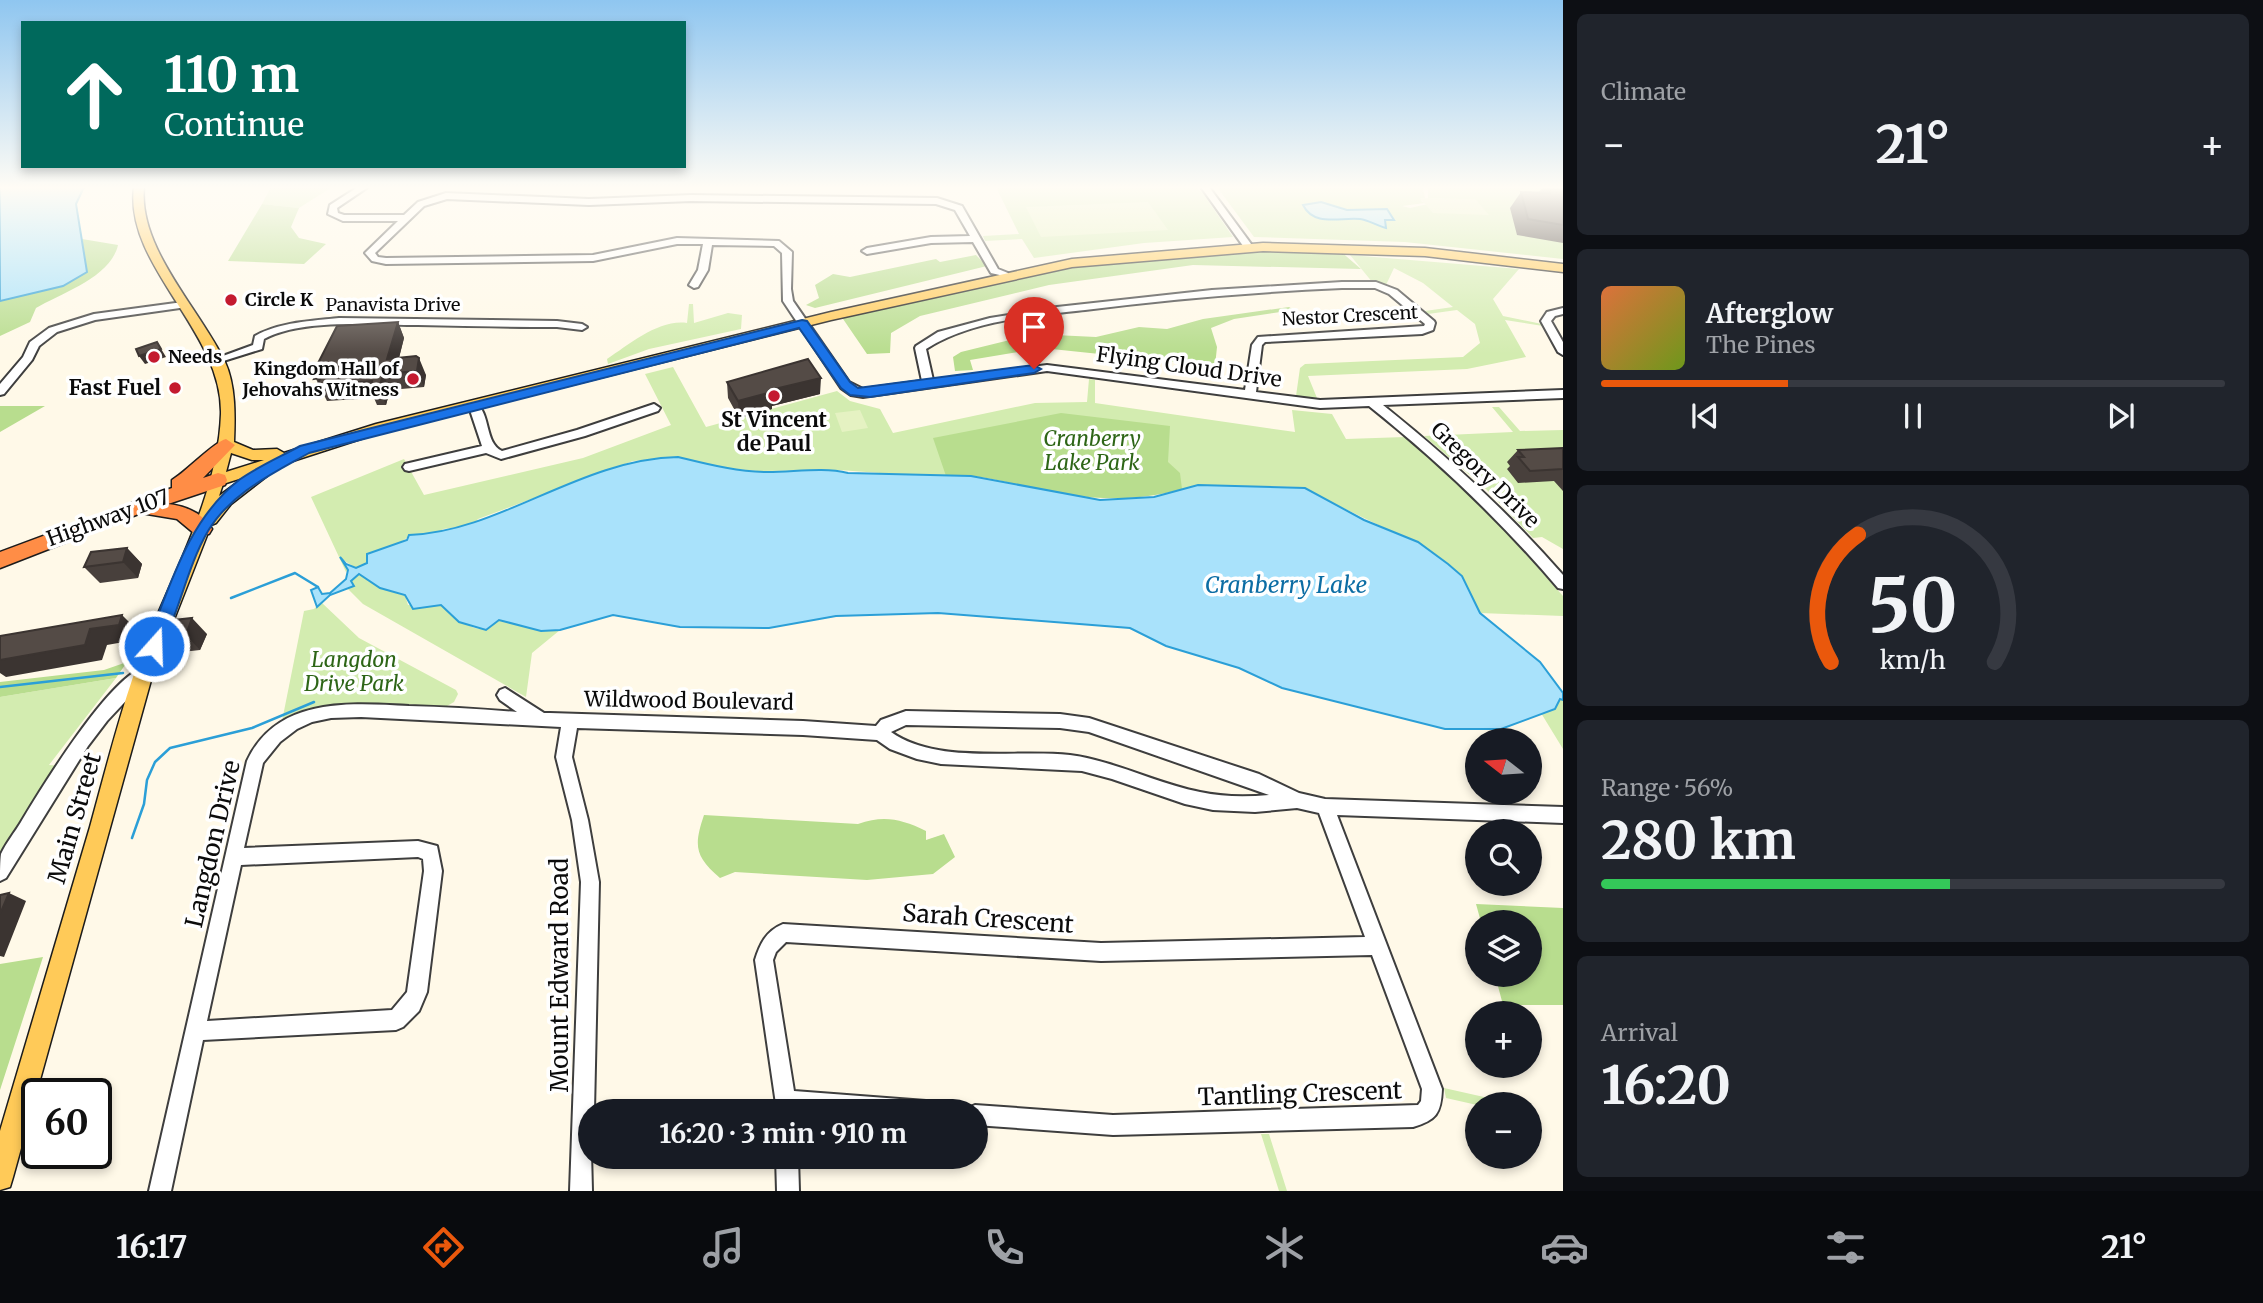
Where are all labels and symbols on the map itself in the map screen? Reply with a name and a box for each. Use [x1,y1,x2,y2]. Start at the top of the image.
place label: Circle K [245,288,314,311]
marker: Circle K [223,292,239,308]
street label: Panavista Drive [325,293,461,316]
pin [1004,297,1064,369]
street label: Nestor Crescent [1281,300,1419,331]
street label: Flying Cloud Drive [1095,340,1284,393]
place label: Needs [168,345,222,368]
marker: Needs [146,349,162,365]
place label: Kingdom Hall of Jehovahs Witness [241,357,400,401]
marker: Kingdom Hall of Jehovahs Witness [405,371,421,387]
place label: Fast Fuel [69,374,161,401]
marker: Fast Fuel [167,380,183,396]
marker: St Vincent de Paul [766,388,782,404]
place label: St Vincent de Paul [721,406,828,457]
street label: Gregory Drive [1425,416,1545,533]
park label: Cranberry Lake Park [1043,425,1141,476]
street label: Highway 107 [43,483,173,552]
water label: Cranberry Lake [1205,570,1367,599]
position arrow [117,609,191,683]
park label: Langdon Drive Park [303,646,404,697]
street label: Wildwood Boulevard [583,685,794,716]
north arrow [1465,728,1542,805]
street label: Main Street [41,748,108,887]
street label: Langdon Drive [178,757,247,931]
street label: Mount Edward Road [544,858,575,1092]
street label: Sarah Crescent [901,897,1076,940]
street label: Tantling Crescent [1197,1074,1403,1113]
speed limit sign: 60 [21,1078,112,1169]

